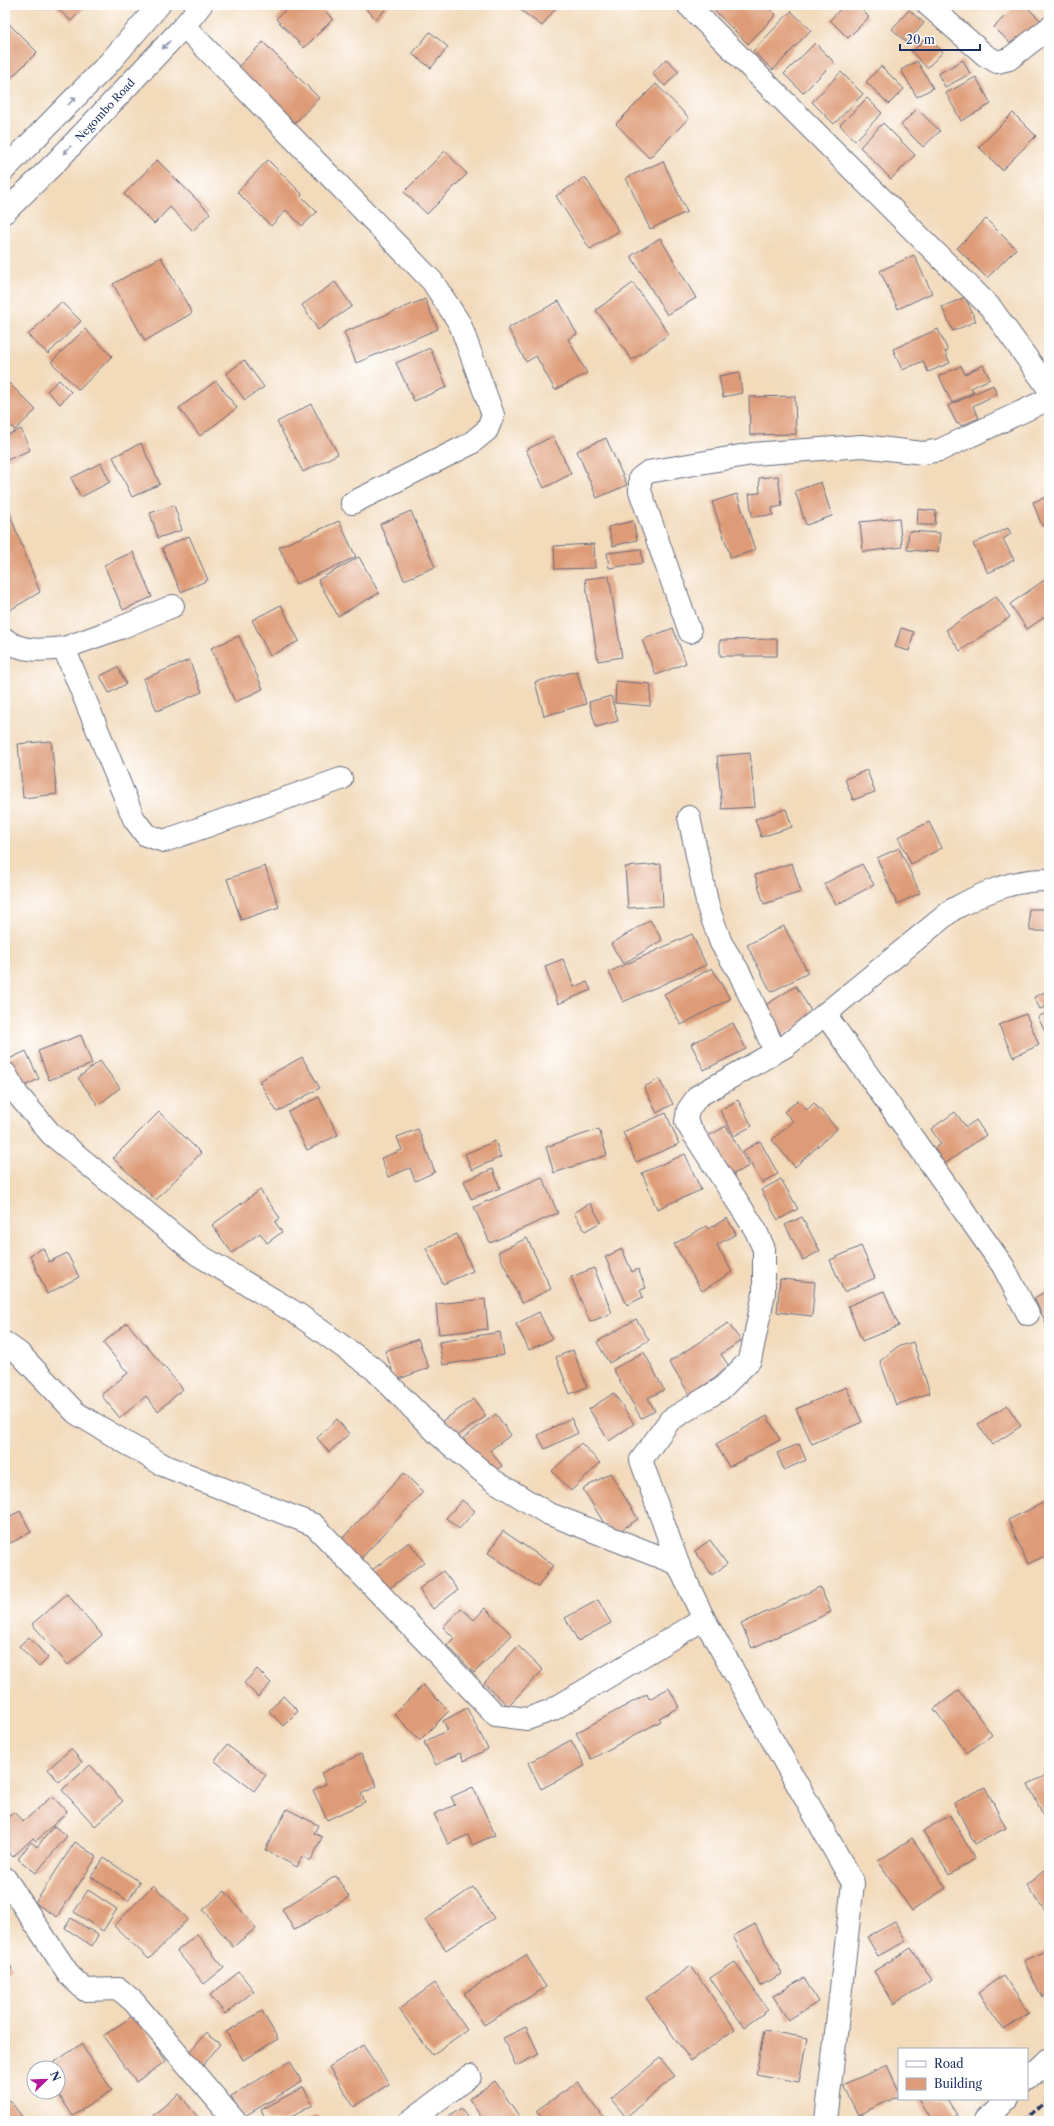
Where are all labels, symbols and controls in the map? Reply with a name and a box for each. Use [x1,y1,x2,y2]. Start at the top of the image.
scale bar [900,26,980,52]
text: 20 m [906,32,935,47]
one-way arrow [161,40,171,50]
street label: Negombo Road [72,75,138,144]
one-way arrow [67,96,77,106]
one-way arrow [63,145,72,155]
legend [898,2048,1028,2100]
text: Road [934,2056,964,2071]
north arrow [26,2060,66,2100]
text: N [47,2069,64,2084]
text: Building [934,2076,982,2091]

